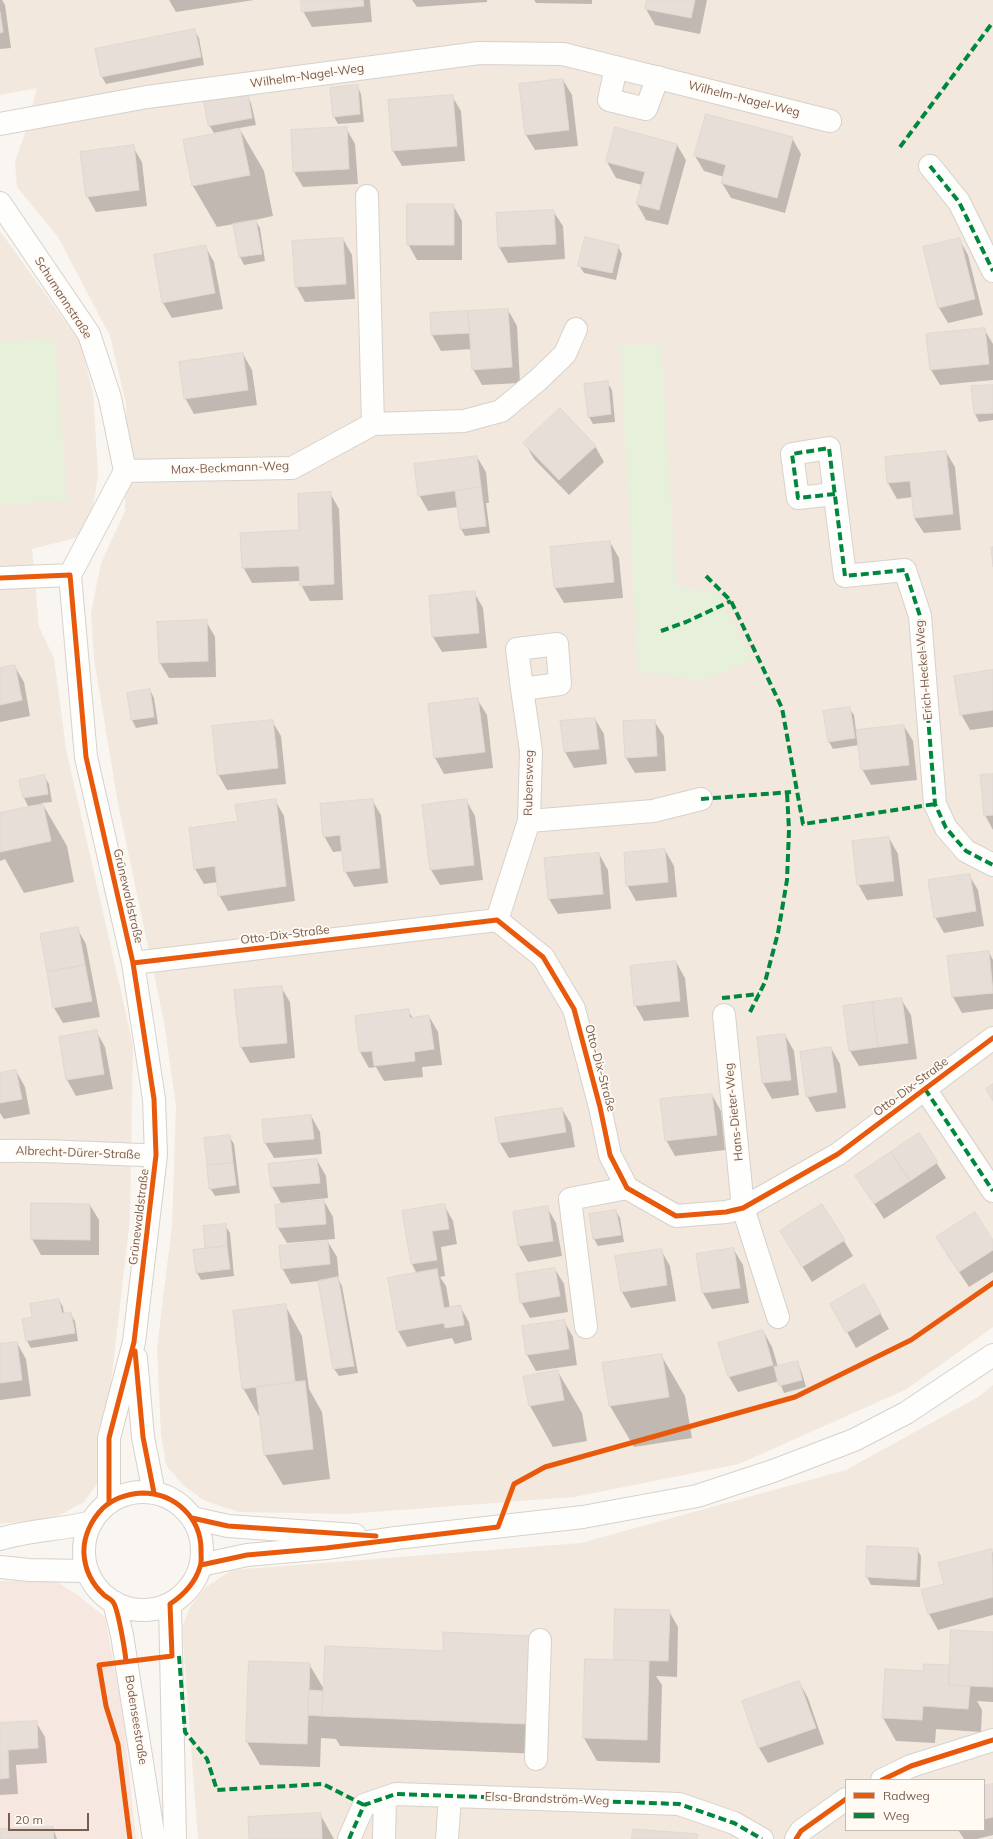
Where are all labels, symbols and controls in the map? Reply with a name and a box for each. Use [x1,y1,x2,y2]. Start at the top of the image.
street label: Wilhelm-Nagel-Weg [249,61,365,91]
street label: Wilhelm-Nagel-Weg [687,78,801,120]
street label: Schumannstraße [31,254,95,342]
street label: Max-Beckmann-Weg [171,459,289,477]
street label: Erich-Heckel-Weg [912,619,936,721]
street label: Rubensweg [521,750,537,816]
street label: Grünewaldstraße [110,847,146,945]
street label: Otto-Dix-Straße [240,922,330,948]
street label: Otto-Dix-Straße [581,1023,619,1113]
street label: Otto-Dix-Straße [871,1054,951,1120]
street label: Hans-Dieter-Weg [722,1062,746,1162]
street label: Albrecht-Dürer-Straße [15,1144,141,1162]
street label: Grünewaldstraße [126,1168,152,1266]
street label: Bodenseestraße [122,1674,150,1766]
legend [845,1779,985,1831]
text: Radweg [883,1788,930,1803]
street label: Elsa-Brandström-Weg [484,1790,610,1808]
scale bar [10,1805,91,1831]
text: Weg [883,1808,909,1823]
text: 20 m [15,1812,43,1827]

